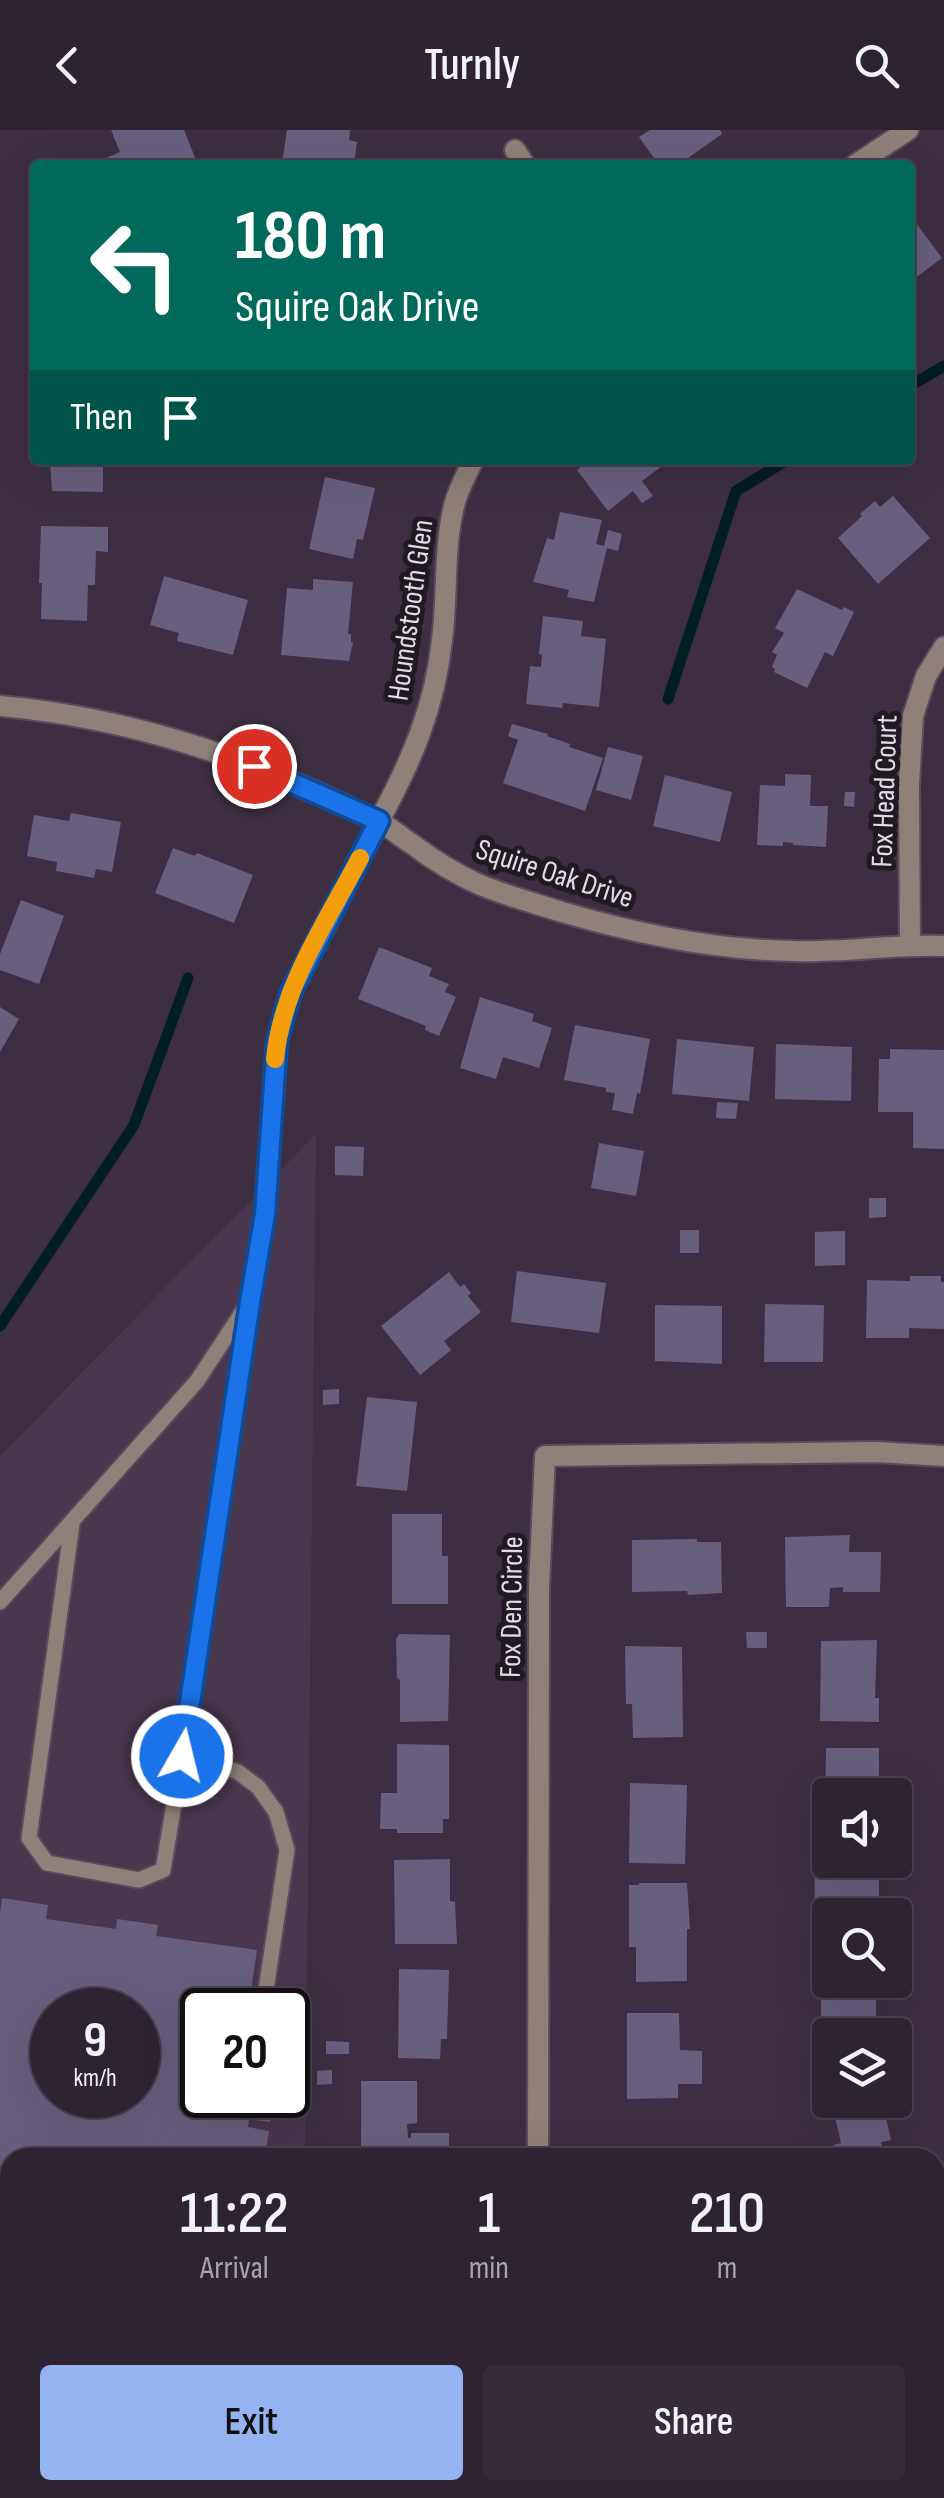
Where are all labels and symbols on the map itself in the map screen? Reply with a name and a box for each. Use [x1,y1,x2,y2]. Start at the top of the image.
street label: Houndstooth Glen [380,517,442,703]
street label: Fox Head Court [864,714,906,868]
pin [212,724,297,809]
street label: Squire Oak Drive [472,832,638,916]
street label: Fox Den Circle [493,1536,531,1678]
position arrow [130,1704,234,1808]
speed limit sign: 20 [180,1988,310,2118]

